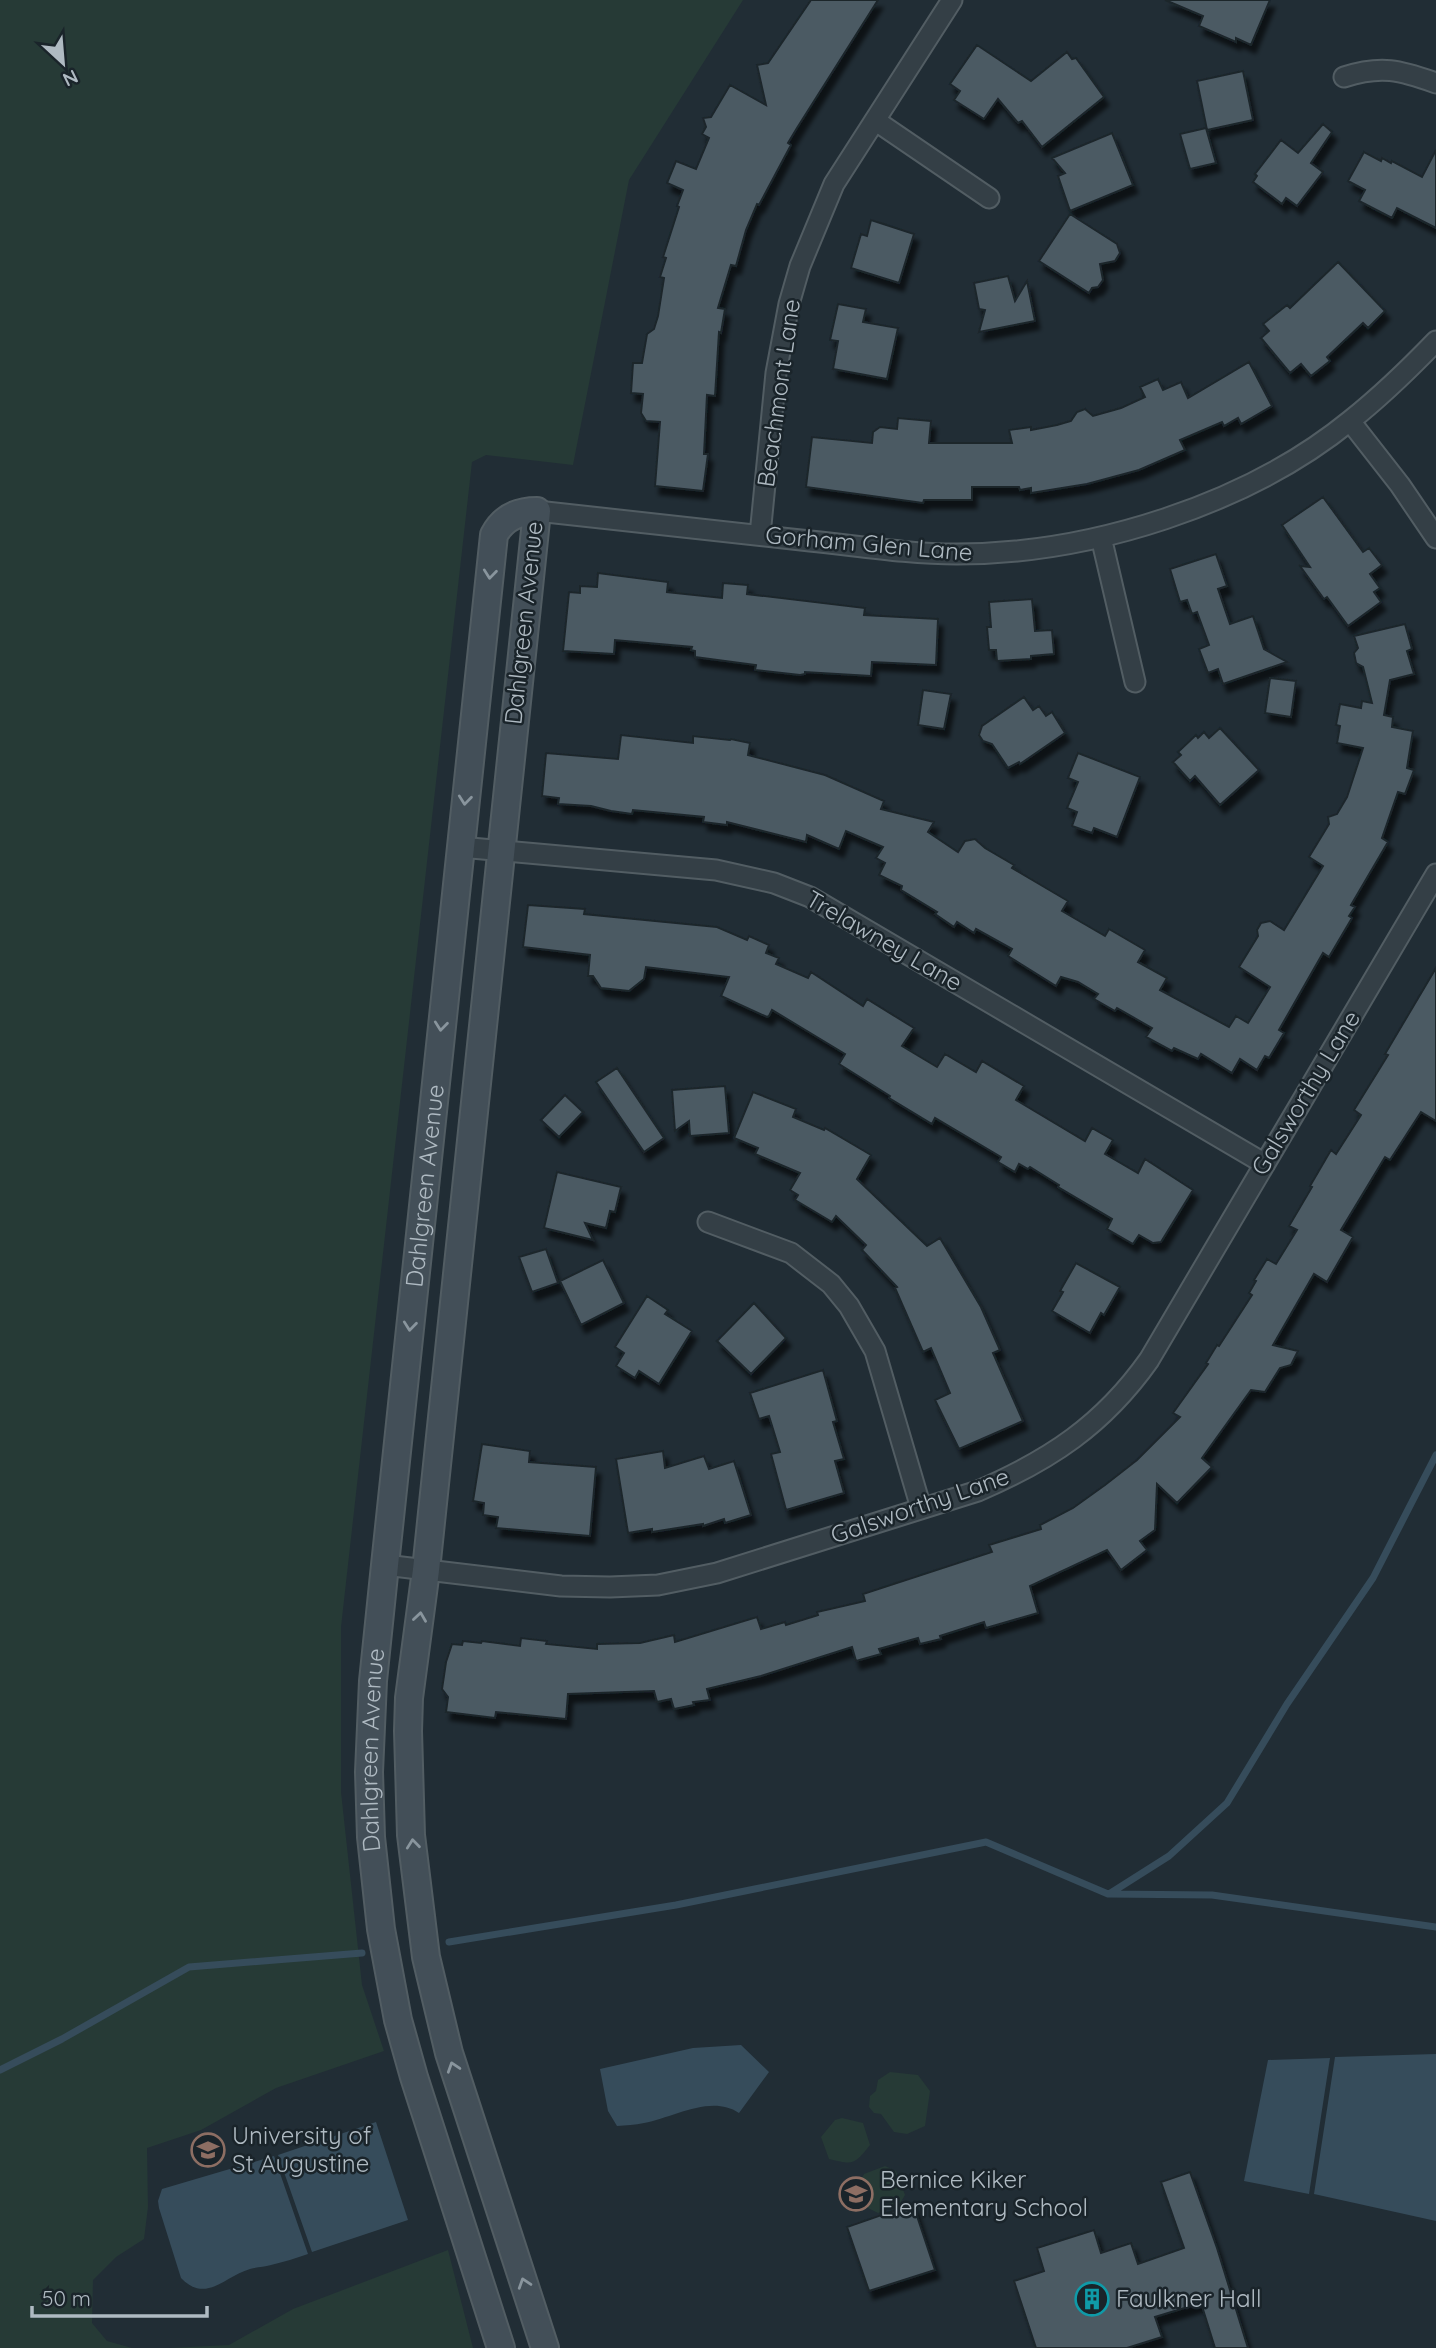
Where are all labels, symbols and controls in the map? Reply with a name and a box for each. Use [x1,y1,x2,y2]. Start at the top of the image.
north arrow [28,28,98,98]
text: N [59,64,82,92]
street label: Beachmont Lane [750,297,806,489]
street label: Gorham Glen Lane [764,519,974,567]
street label: Dahlgreen Avenue [497,520,549,726]
one-way arrow [482,568,497,580]
one-way arrow [458,794,473,806]
street label: Trelawney Lane [801,883,968,997]
street label: Galsworthy Lane [1244,1005,1366,1180]
one-way arrow [434,1020,449,1032]
street label: Dahlgreen Avenue [398,1083,450,1289]
one-way arrow [402,1320,417,1331]
street label: Galsworthy Lane [827,1460,1013,1550]
one-way arrow [412,1611,427,1623]
street label: Dahlgreen Avenue [353,1647,390,1854]
one-way arrow [405,1838,420,1849]
one-way arrow [447,2061,462,2073]
place label: University of St Augustine [232,2120,372,2178]
school or university icon: University of St Augustine [189,2131,227,2169]
place label: Bernice Kiker Elementary School [880,2164,1088,2222]
school or university icon: Bernice Kiker Elementary School [837,2175,875,2213]
scale bar [32,2274,206,2318]
one-way arrow [518,2277,532,2290]
building icon: Faulkner Hall [1073,2280,1111,2318]
place label: Faulkner Hall [1116,2283,1262,2313]
text: 50 m [42,2285,91,2311]

